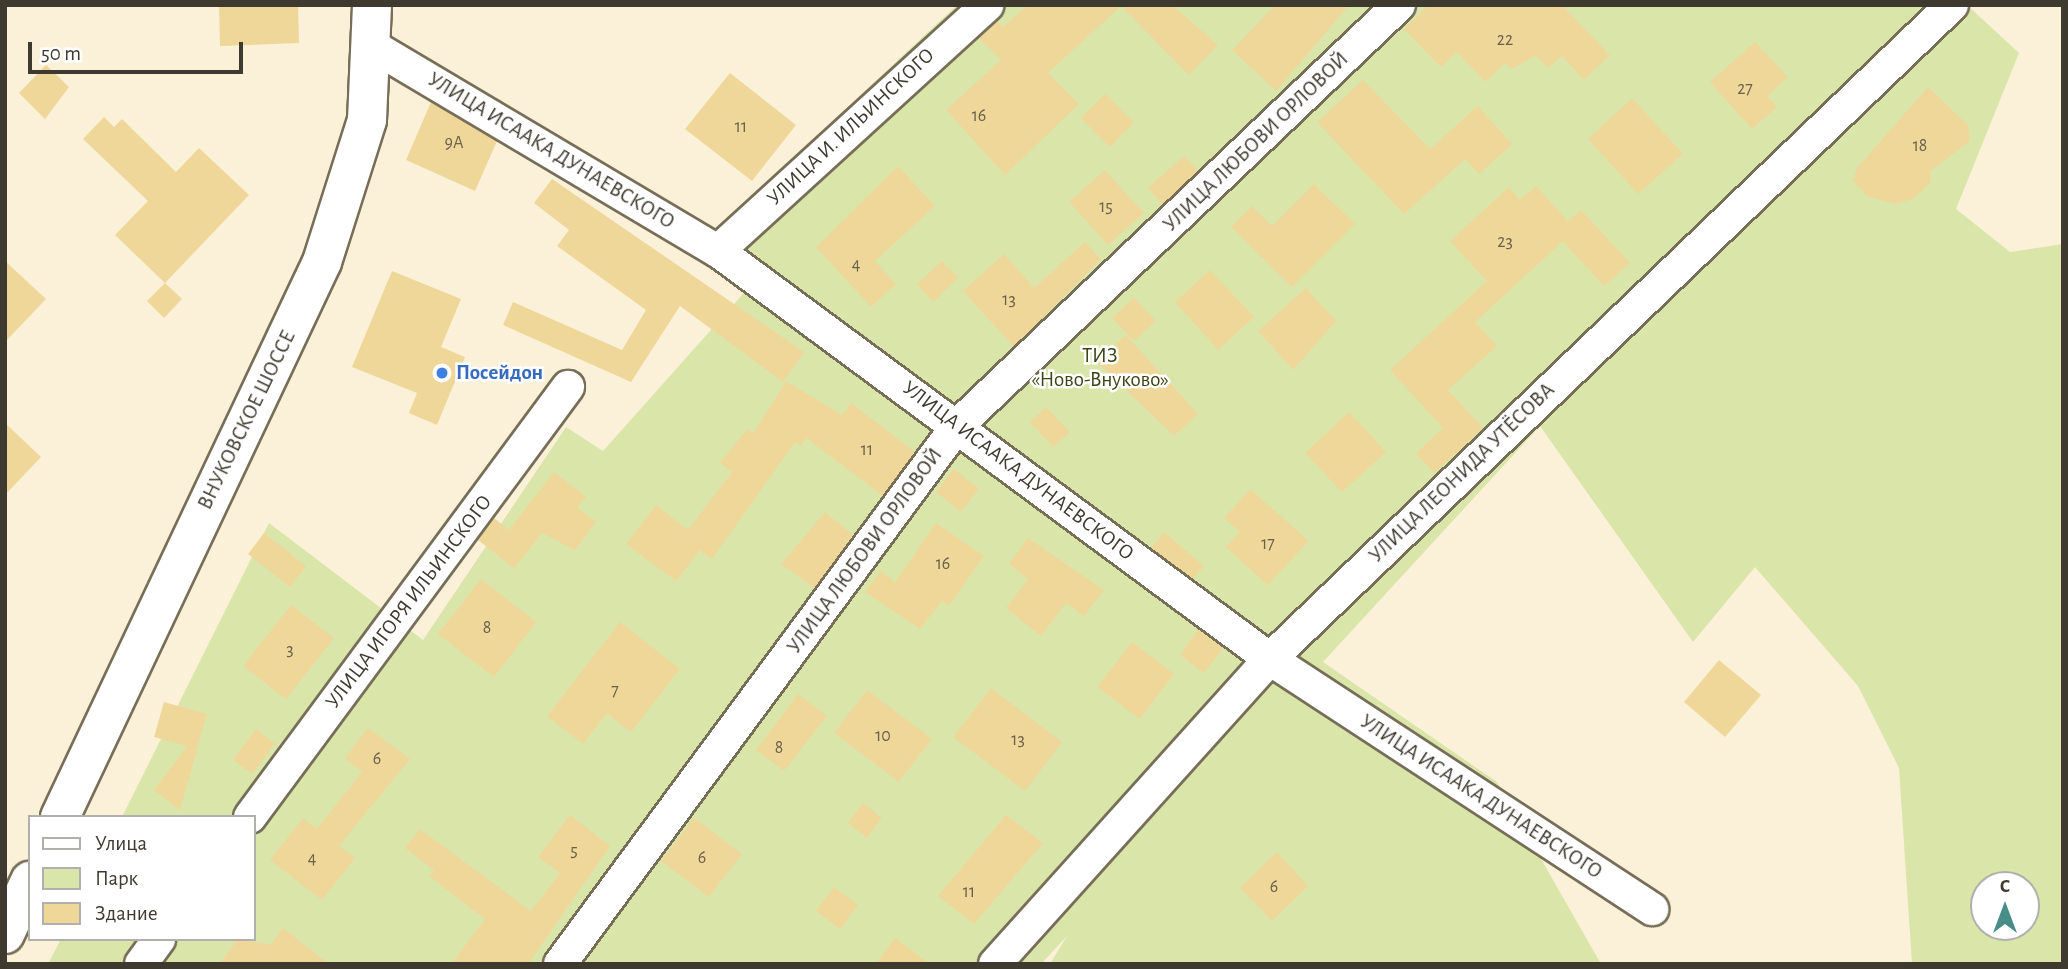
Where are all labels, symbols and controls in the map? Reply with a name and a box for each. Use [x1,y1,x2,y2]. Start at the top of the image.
scale bar [32,28,247,72]
house number: 22 [1497,29,1513,51]
text: 50 m [41,43,81,64]
street label: УЛИЦА И. ИЛЬИНСКОГО [762,43,940,211]
street label: УЛИЦА ЛЮБОВИ ОРЛОВОЙ [1158,47,1354,237]
street label: УЛИЦА ИСААКА ДУНАЕВСКОГО [423,67,679,235]
house number: 27 [1737,78,1753,100]
house number: 16 [972,105,986,127]
house number: 11 [735,116,747,138]
house number: 9А [444,132,464,154]
house number: 18 [1913,135,1927,157]
house number: 15 [1099,196,1113,218]
house number: 23 [1497,231,1513,253]
house number: 4 [852,254,860,276]
house number: 13 [1002,289,1016,311]
street label: ВНУКОВСКОЕ ШОССЕ [193,326,301,514]
park label: ТИЗ «Ново-Внуково» [1031,343,1169,393]
place label: Посейдон [456,360,543,386]
marker: Посейдон [434,365,450,381]
street label: УЛИЦА ИСААКА ДУНАЕВСКОГО [897,376,1139,566]
street label: УЛИЦА ЛЕОНИДА УТЁСОВА [1364,378,1560,568]
house number: 11 [861,439,873,461]
street label: УЛИЦА ЛЮБОВИ ОРЛОВОЙ [782,443,948,659]
street label: УЛИЦА ИГОРЯ ИЛЬИНСКОГО [320,490,498,714]
house number: 17 [1261,533,1275,555]
house number: 16 [936,553,950,575]
house number: 8 [483,617,491,639]
house number: 3 [286,639,294,661]
house number: 7 [611,680,619,702]
street label: УЛИЦА ИСААКА ДУНАЕВСКОГО [1355,709,1607,885]
house number: 10 [875,725,891,747]
house number: 13 [1011,729,1025,751]
house number: 8 [775,737,783,759]
house number: 6 [373,748,381,770]
legend [28,815,256,941]
text: Улица [95,833,147,854]
house number: 5 [570,840,578,862]
house number: 6 [698,847,706,869]
house number: 4 [308,848,316,870]
text: Парк [95,868,138,889]
north arrow [1970,871,2040,941]
house number: 6 [1270,876,1278,898]
text: С [2000,877,2010,896]
house number: 11 [963,881,975,903]
text: Здание [95,903,158,924]

